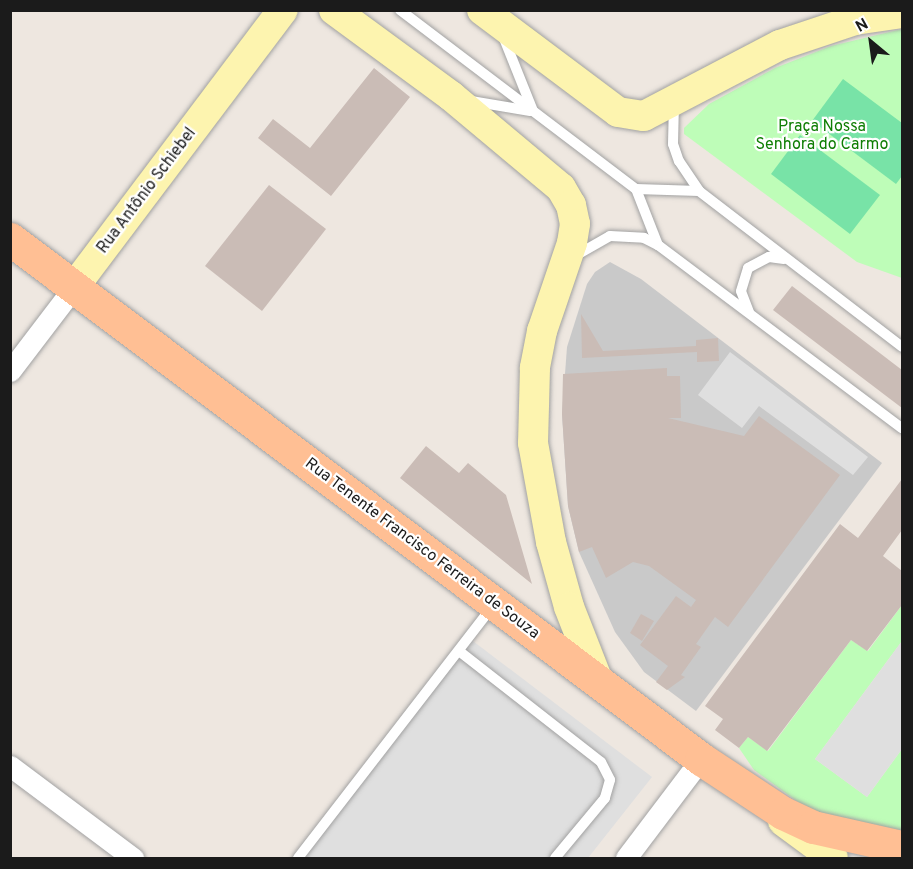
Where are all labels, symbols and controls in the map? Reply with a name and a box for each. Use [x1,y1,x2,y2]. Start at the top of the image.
north arrow [841,12,901,72]
text: N [852,15,872,38]
park label: Praça Nossa Senhora do Carmo [756,117,888,155]
street label: Rua Antônio Schiebel [93,124,201,258]
street label: Rua Tenente Francisco Ferreira de Souza [301,454,543,644]

